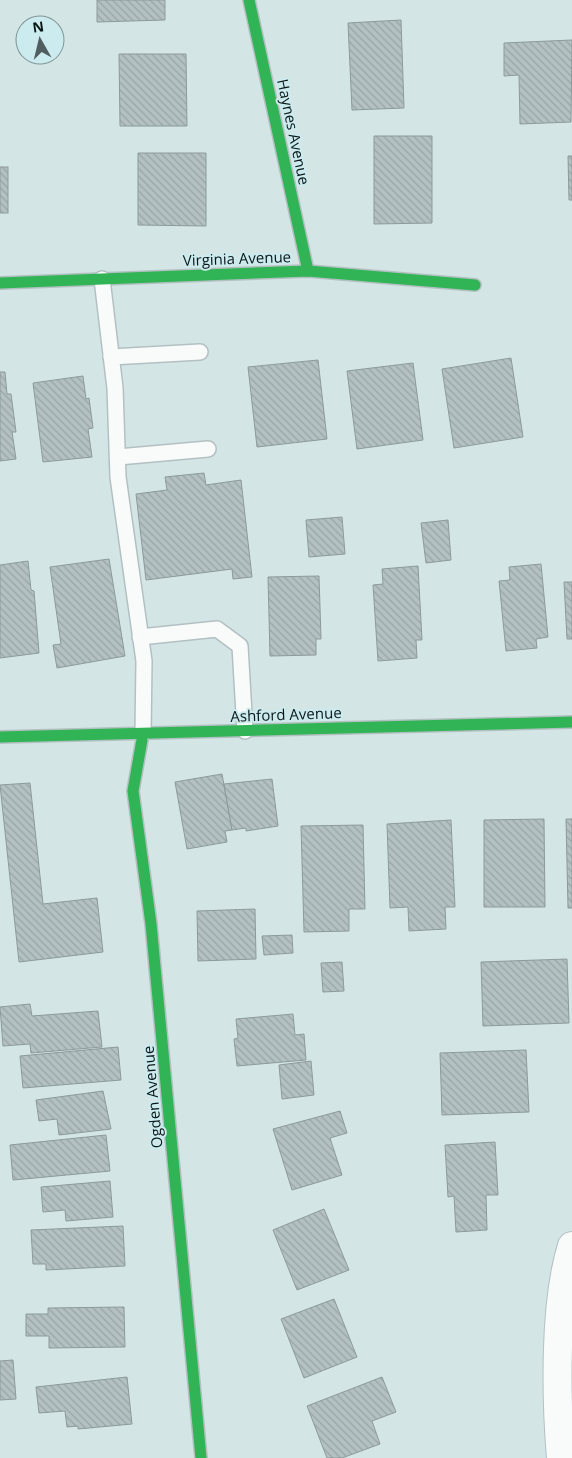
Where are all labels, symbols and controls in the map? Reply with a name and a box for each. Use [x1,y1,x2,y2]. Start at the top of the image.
north arrow [15,15,65,65]
text: N [31,16,45,37]
street label: Haynes Avenue [273,77,315,187]
street label: Virginia Avenue [183,246,291,270]
street label: Ashford Avenue [230,702,342,726]
street label: Ogden Avenue [138,1045,166,1149]

